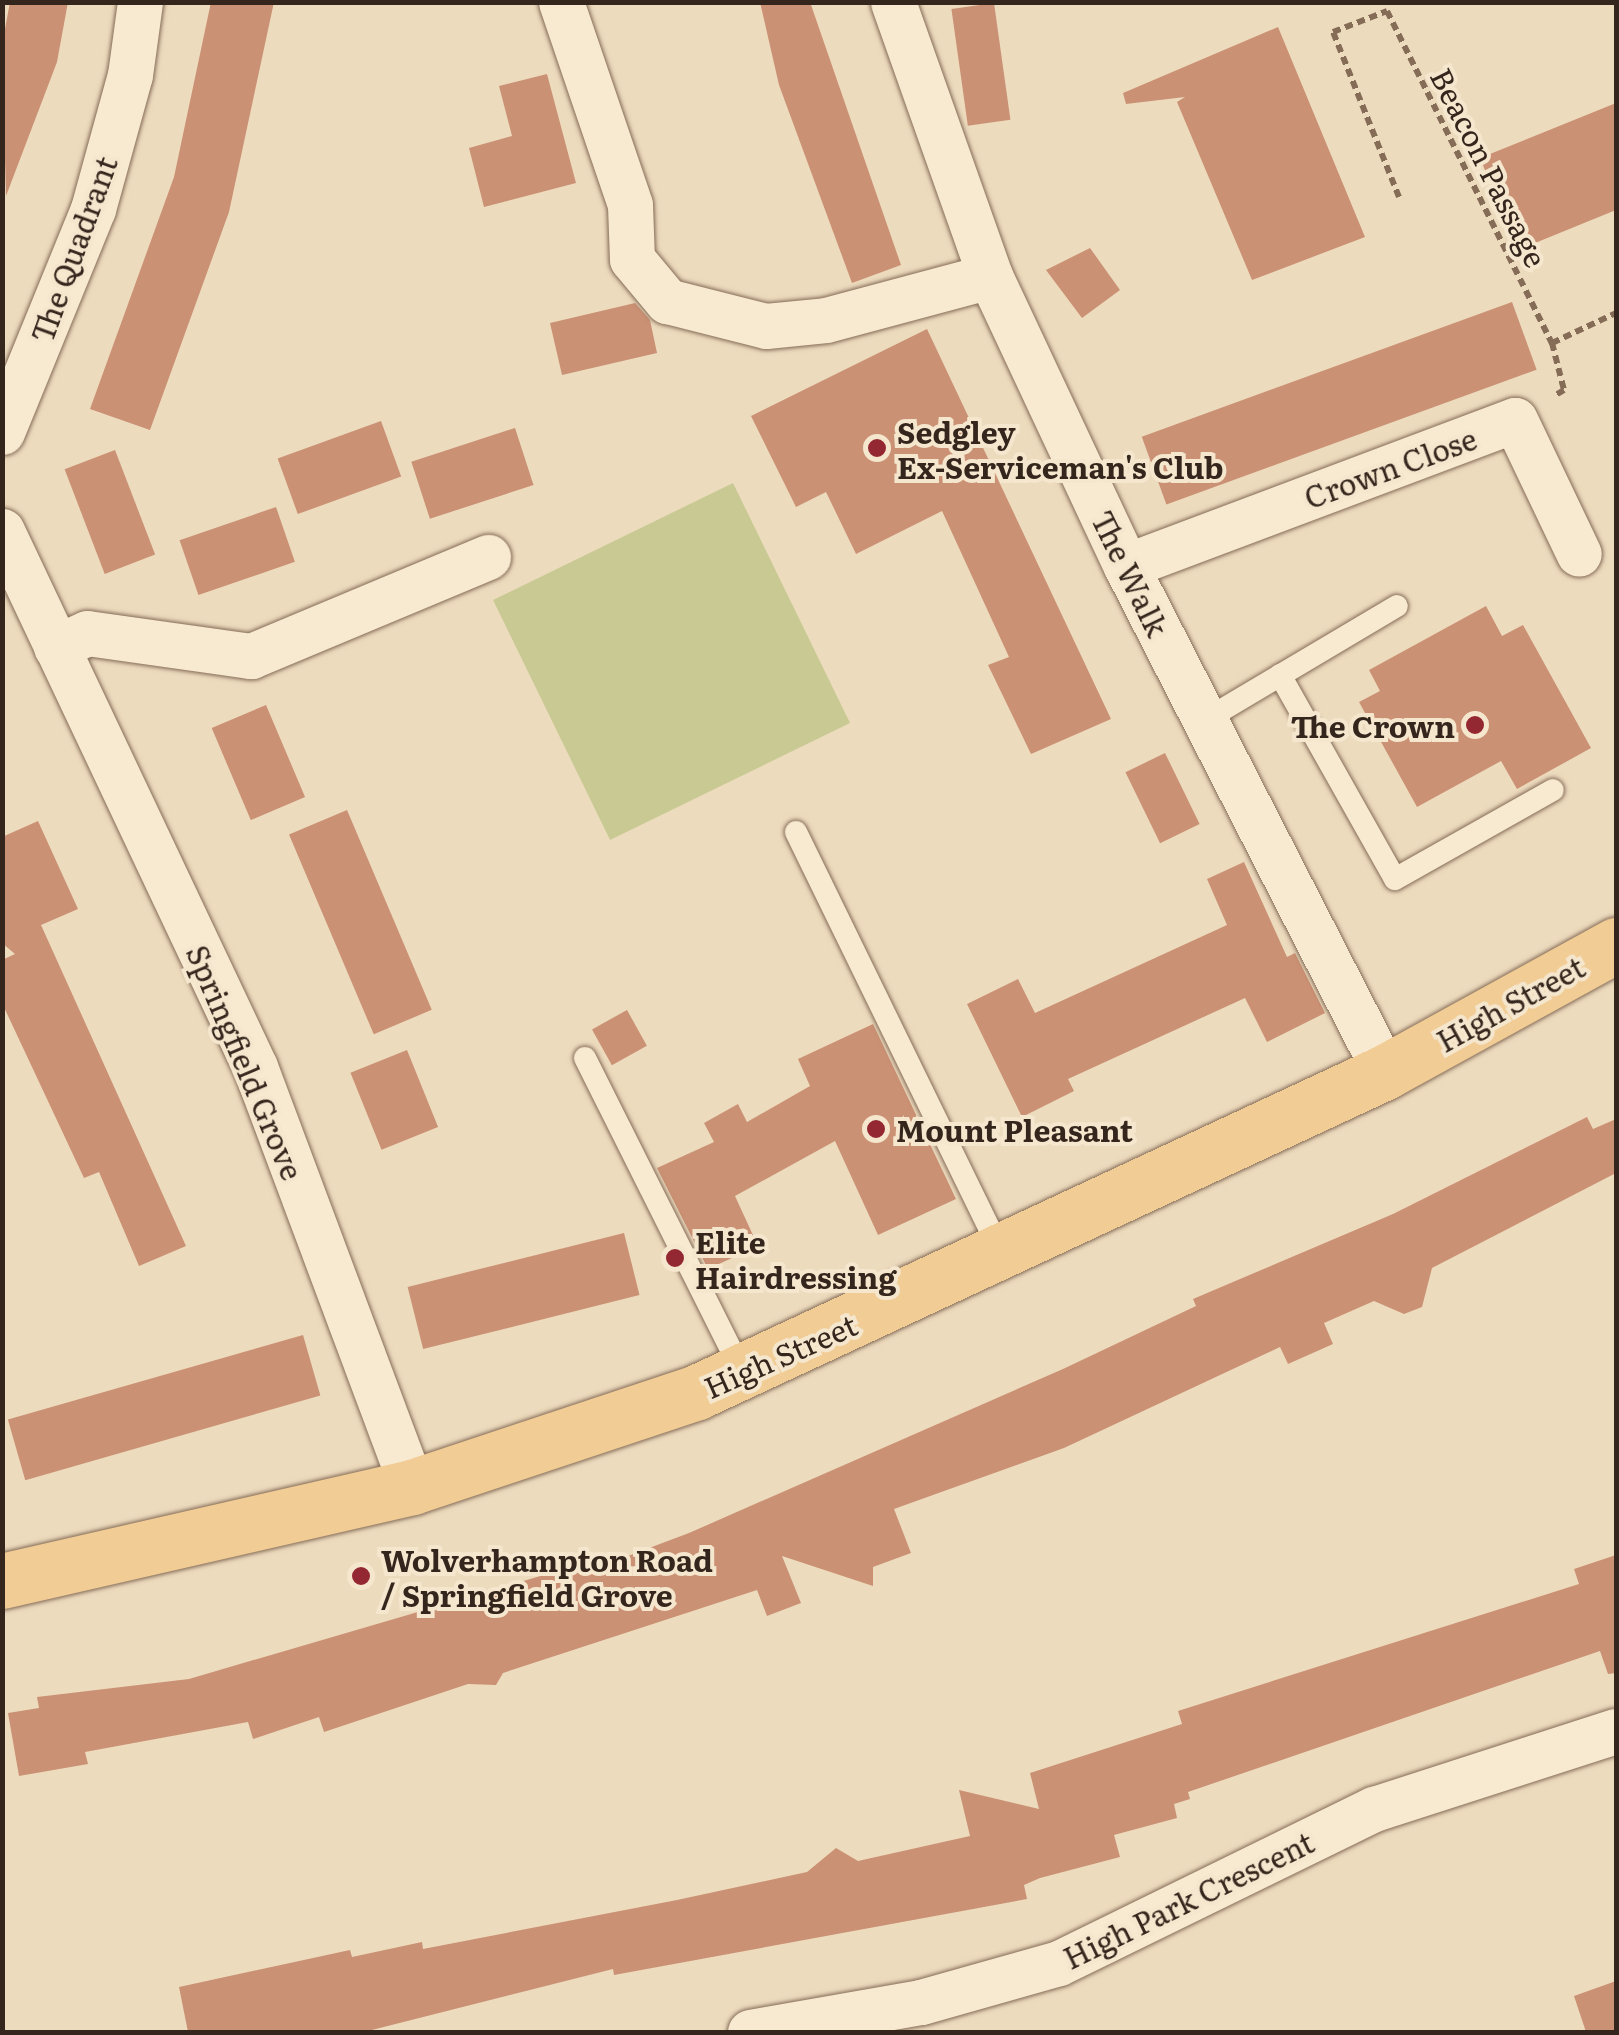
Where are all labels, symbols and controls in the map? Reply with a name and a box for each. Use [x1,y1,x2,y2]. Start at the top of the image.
street label: Beacon Passage [1424,62,1556,272]
street label: The Quadrant [23,151,123,347]
place label: Sedgley Ex-Serviceman's Club [897,413,1224,484]
street label: Crown Close [1299,419,1481,515]
marker: Sedgley Ex-Serviceman's Club [866,437,888,459]
street label: The Walk [1085,504,1177,642]
place label: The Crown [1291,707,1455,743]
marker: The Crown [1464,714,1486,736]
street label: Springfield Grove [180,939,312,1185]
street label: High Street [1430,948,1590,1058]
place label: Mount Pleasant [896,1111,1133,1147]
marker: Mount Pleasant [865,1118,887,1140]
place label: Elite Hairdressing [695,1223,897,1294]
marker: Elite Hairdressing [664,1247,686,1269]
street label: High Street [698,1305,862,1405]
place label: Wolverhampton Road / Springfield Grove [381,1541,713,1612]
marker: Wolverhampton Road / Springfield Grove [350,1565,372,1587]
street label: High Park Crescent [1057,1823,1319,1975]

